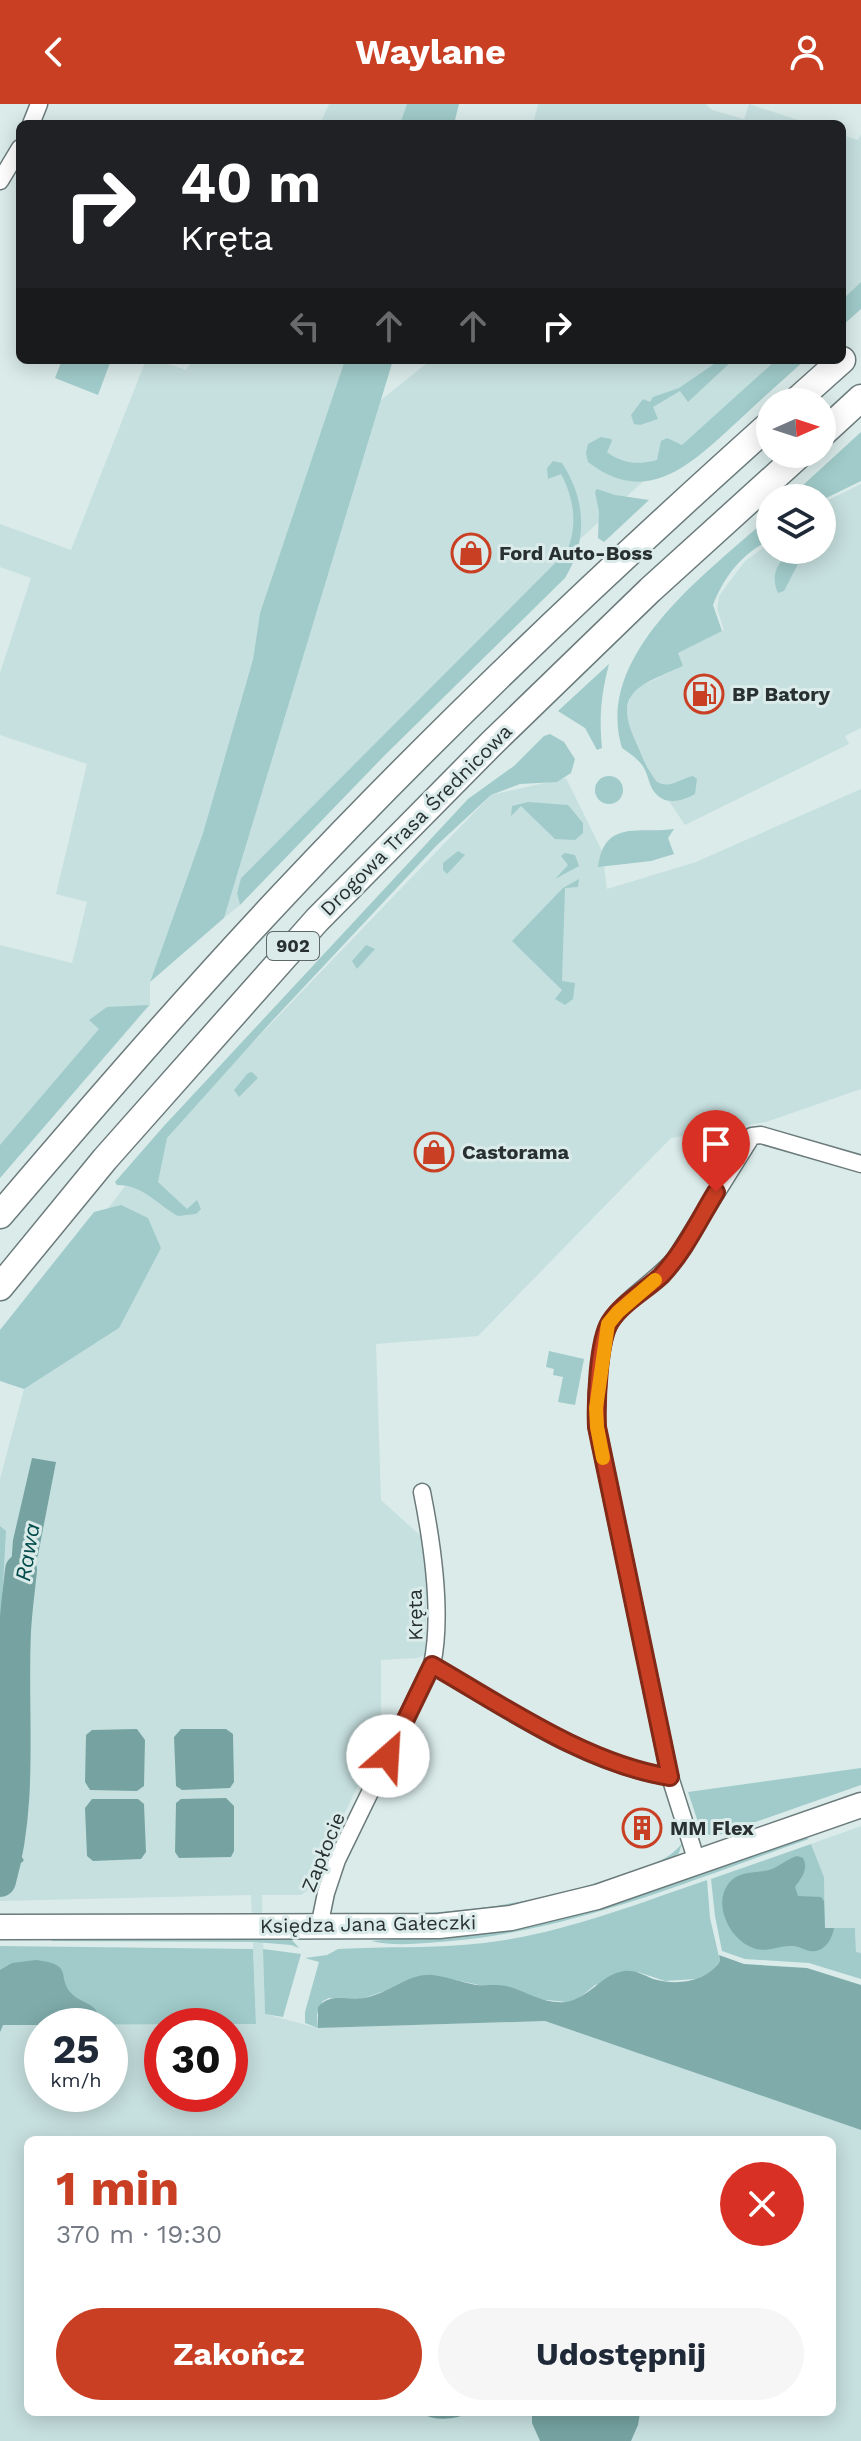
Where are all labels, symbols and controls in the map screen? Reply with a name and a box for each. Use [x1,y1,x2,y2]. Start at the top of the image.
icon: back [32,30,76,74]
icon: person [785,30,829,74]
text: Waylane [355,31,506,73]
text: 40 m [180,150,321,216]
icon: right [48,152,152,256]
text: Kręta [180,217,273,259]
icon: left [283,304,327,348]
icon: ahead [367,304,411,348]
icon: ahead [451,304,495,348]
icon: right [535,304,579,348]
north arrow [756,388,836,468]
map controls [756,388,836,564]
button: layers [756,484,836,564]
shop icon: Ford Auto-Boss [450,532,492,574]
place label: Ford Auto-Boss [499,541,653,565]
fuel station icon: BP Batory [683,673,725,715]
place label: BP Batory [732,682,831,706]
street label: Drogowa Trasa Średnicowa [315,719,517,921]
road number: 902 [267,932,319,960]
pin [682,1110,750,1192]
icon: arrive [694,1122,738,1166]
shop icon: Castorama [413,1131,455,1173]
place label: Castorama [462,1140,569,1164]
water label: Rawa [10,1521,45,1583]
street label: Kręta [403,1589,427,1641]
position arrow [346,1714,430,1798]
building icon: MM Flex [621,1807,663,1849]
street label: Zapłocie [296,1809,350,1895]
place label: MM Flex [670,1816,754,1840]
street label: Księdza Jana Gałeczki [260,1910,476,1938]
speed limit sign: 30 [144,2008,248,2112]
text: 25 [52,2026,100,2073]
text: km/h [50,2068,102,2092]
text: 1 min [56,2160,179,2217]
button: close [720,2162,804,2246]
text: 370 m · 19:30 [56,2219,222,2249]
button: Zakończ [56,2308,422,2400]
button: Udostępnij [438,2308,804,2400]

